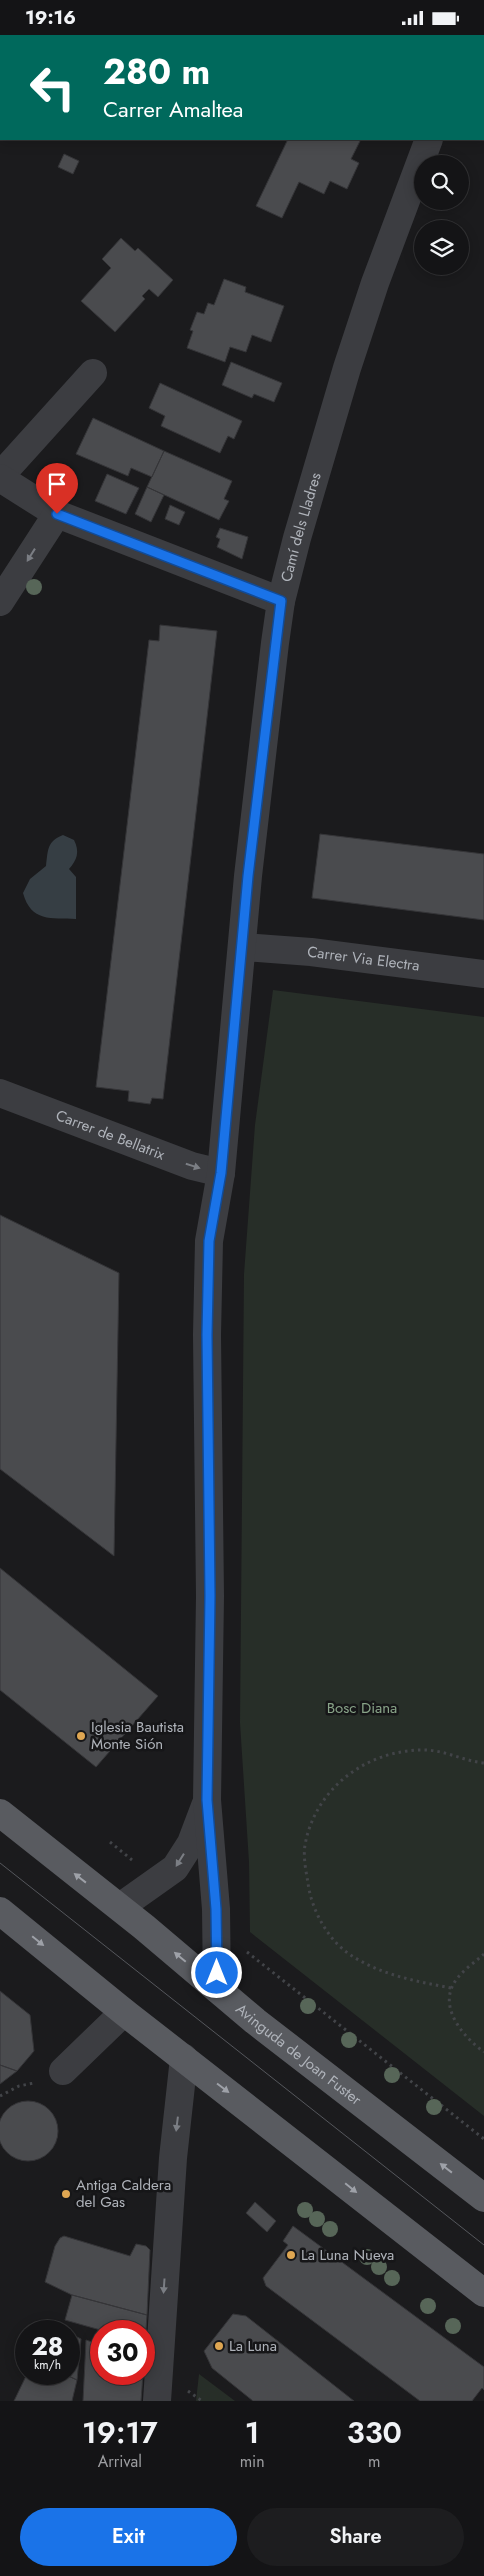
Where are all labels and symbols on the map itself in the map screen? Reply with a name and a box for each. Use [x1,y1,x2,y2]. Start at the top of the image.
pin [36,463,78,514]
street label: Camí dels Lladres [275,470,327,584]
one-way arrow [26,549,35,562]
street label: Carrer Via Electra [306,941,421,977]
street label: Carrer de Bellatrix [53,1104,169,1166]
one-way arrow [186,1162,201,1170]
park label: Bosc Diana [327,1697,397,1719]
place label: Iglesia Bautista Monte Sión [91,1716,184,1755]
marker: Iglesia Bautista Monte Sión [75,1730,87,1742]
one-way arrow [175,1853,184,1867]
one-way arrow [74,1872,87,1883]
one-way arrow [31,1936,44,1947]
position arrow [190,1946,242,1998]
one-way arrow [174,1951,186,1963]
street label: Avinguda de Joan Fuster [231,1998,367,2111]
one-way arrow [216,2083,230,2093]
one-way arrow [173,2116,181,2132]
one-way arrow [440,2163,453,2174]
place label: Antiga Caldera del Gas [76,2174,171,2213]
one-way arrow [345,2182,358,2193]
marker: Antiga Caldera del Gas [60,2188,72,2200]
place label: La Luna Nueva [301,2244,394,2266]
marker: La Luna Nueva [285,2249,297,2261]
one-way arrow [160,2278,168,2294]
speed limit sign: 30 [90,2320,155,2385]
place label: La Luna [229,2335,277,2357]
marker: La Luna [213,2340,225,2352]

